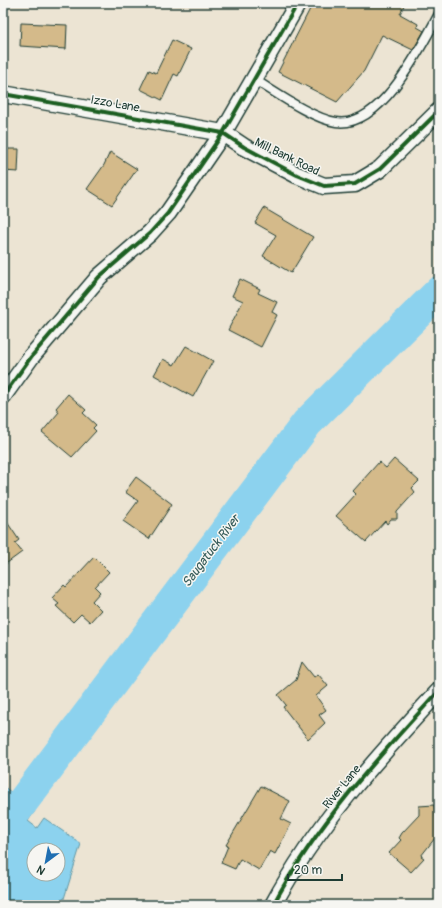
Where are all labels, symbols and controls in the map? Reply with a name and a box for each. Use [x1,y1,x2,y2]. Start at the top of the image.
street label: Izzo Lane [89,92,141,116]
street label: Mill Bank Road [252,135,322,179]
water label: Saugatuck River [179,510,245,590]
street label: River Lane [320,762,364,812]
north arrow [26,842,66,882]
scale bar [288,856,342,882]
text: N [34,862,48,878]
text: 20 m [294,863,323,878]

